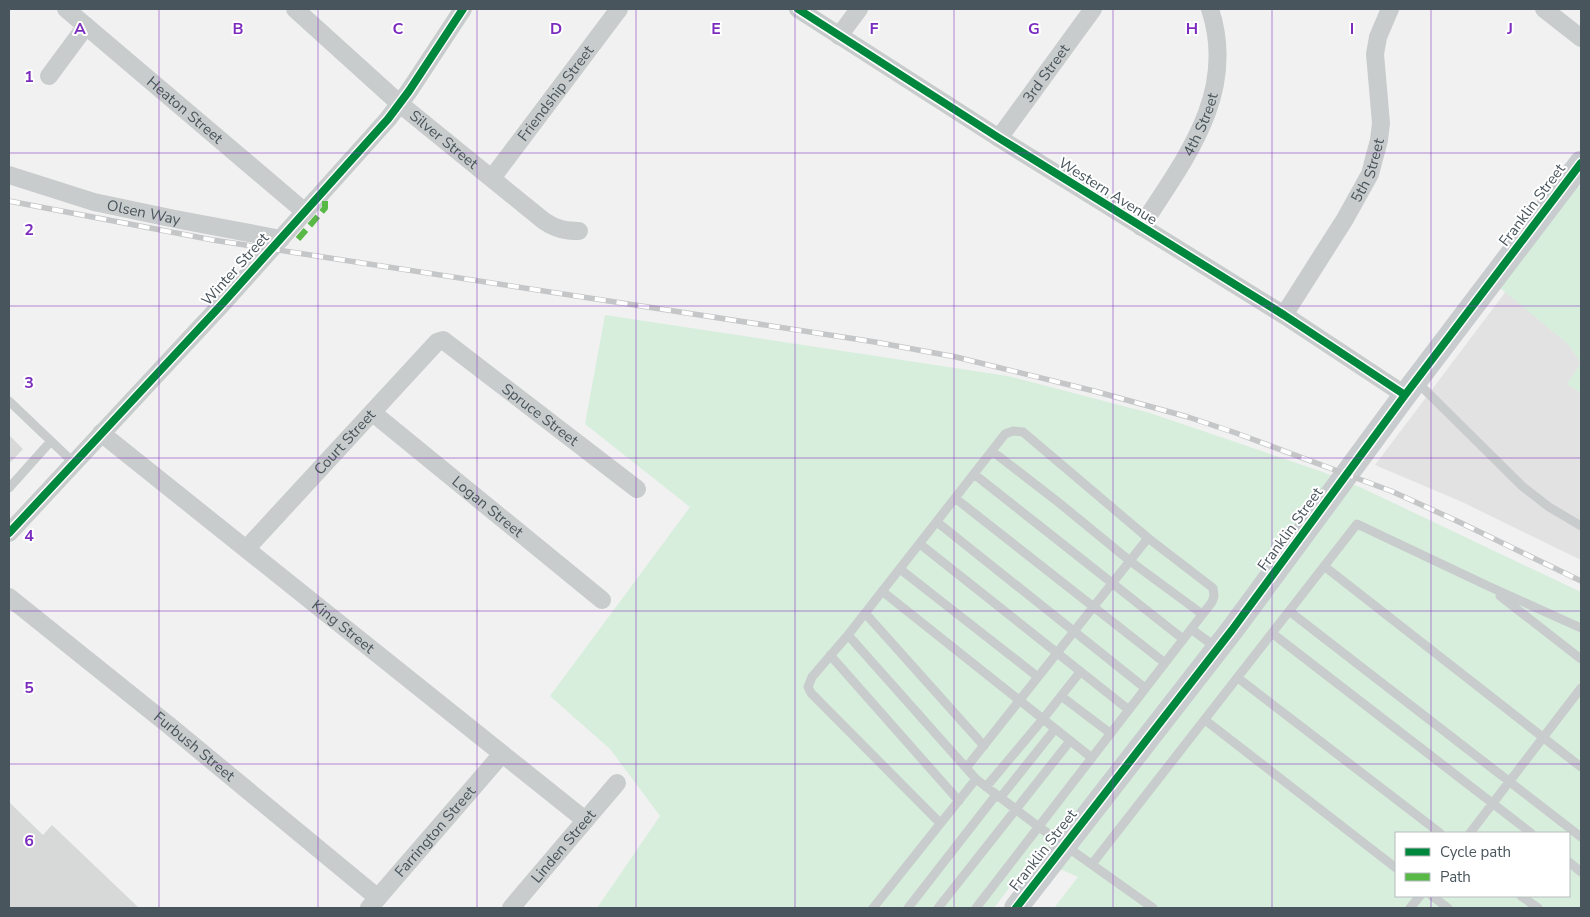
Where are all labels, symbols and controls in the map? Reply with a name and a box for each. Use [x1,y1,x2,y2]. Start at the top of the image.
text: A [74,18,86,40]
text: B [232,18,244,40]
text: C [393,18,404,40]
text: D [550,18,562,40]
text: E [711,18,721,40]
text: F [870,18,879,40]
text: G [1028,18,1040,40]
text: H [1186,18,1198,40]
text: I [1350,18,1354,40]
text: J [1506,18,1513,40]
street label: 3rd Street [1018,39,1075,107]
street label: Friendship Street [513,41,599,145]
text: 1 [24,66,34,88]
street label: Heaton Street [143,72,228,149]
street label: 4th Street [1178,90,1223,160]
street label: Silver Street [405,106,483,174]
street label: 5th Street [1346,135,1389,206]
street label: Western Avenue [1055,153,1161,229]
street label: Franklin Street [1494,159,1570,250]
street label: Olsen Way [105,195,182,230]
text: 2 [24,219,34,241]
street label: Winter Street [197,228,274,310]
text: 3 [24,372,34,394]
street label: Spruce Street [498,379,583,451]
street label: Court Street [309,405,380,479]
street label: Logan Street [448,471,528,542]
street label: Franklin Street [1253,483,1327,575]
text: 4 [24,525,34,547]
street label: King Street [308,595,379,658]
text: 5 [24,677,34,699]
street label: Furbush Street [150,707,240,786]
street label: Farrington Street [390,781,480,881]
street label: Franklin Street [1005,804,1082,895]
street label: Linden Street [527,805,601,887]
text: 6 [24,830,34,852]
legend [1395,832,1570,897]
text: Cycle path [1440,842,1511,862]
text: Path [1440,867,1471,887]

